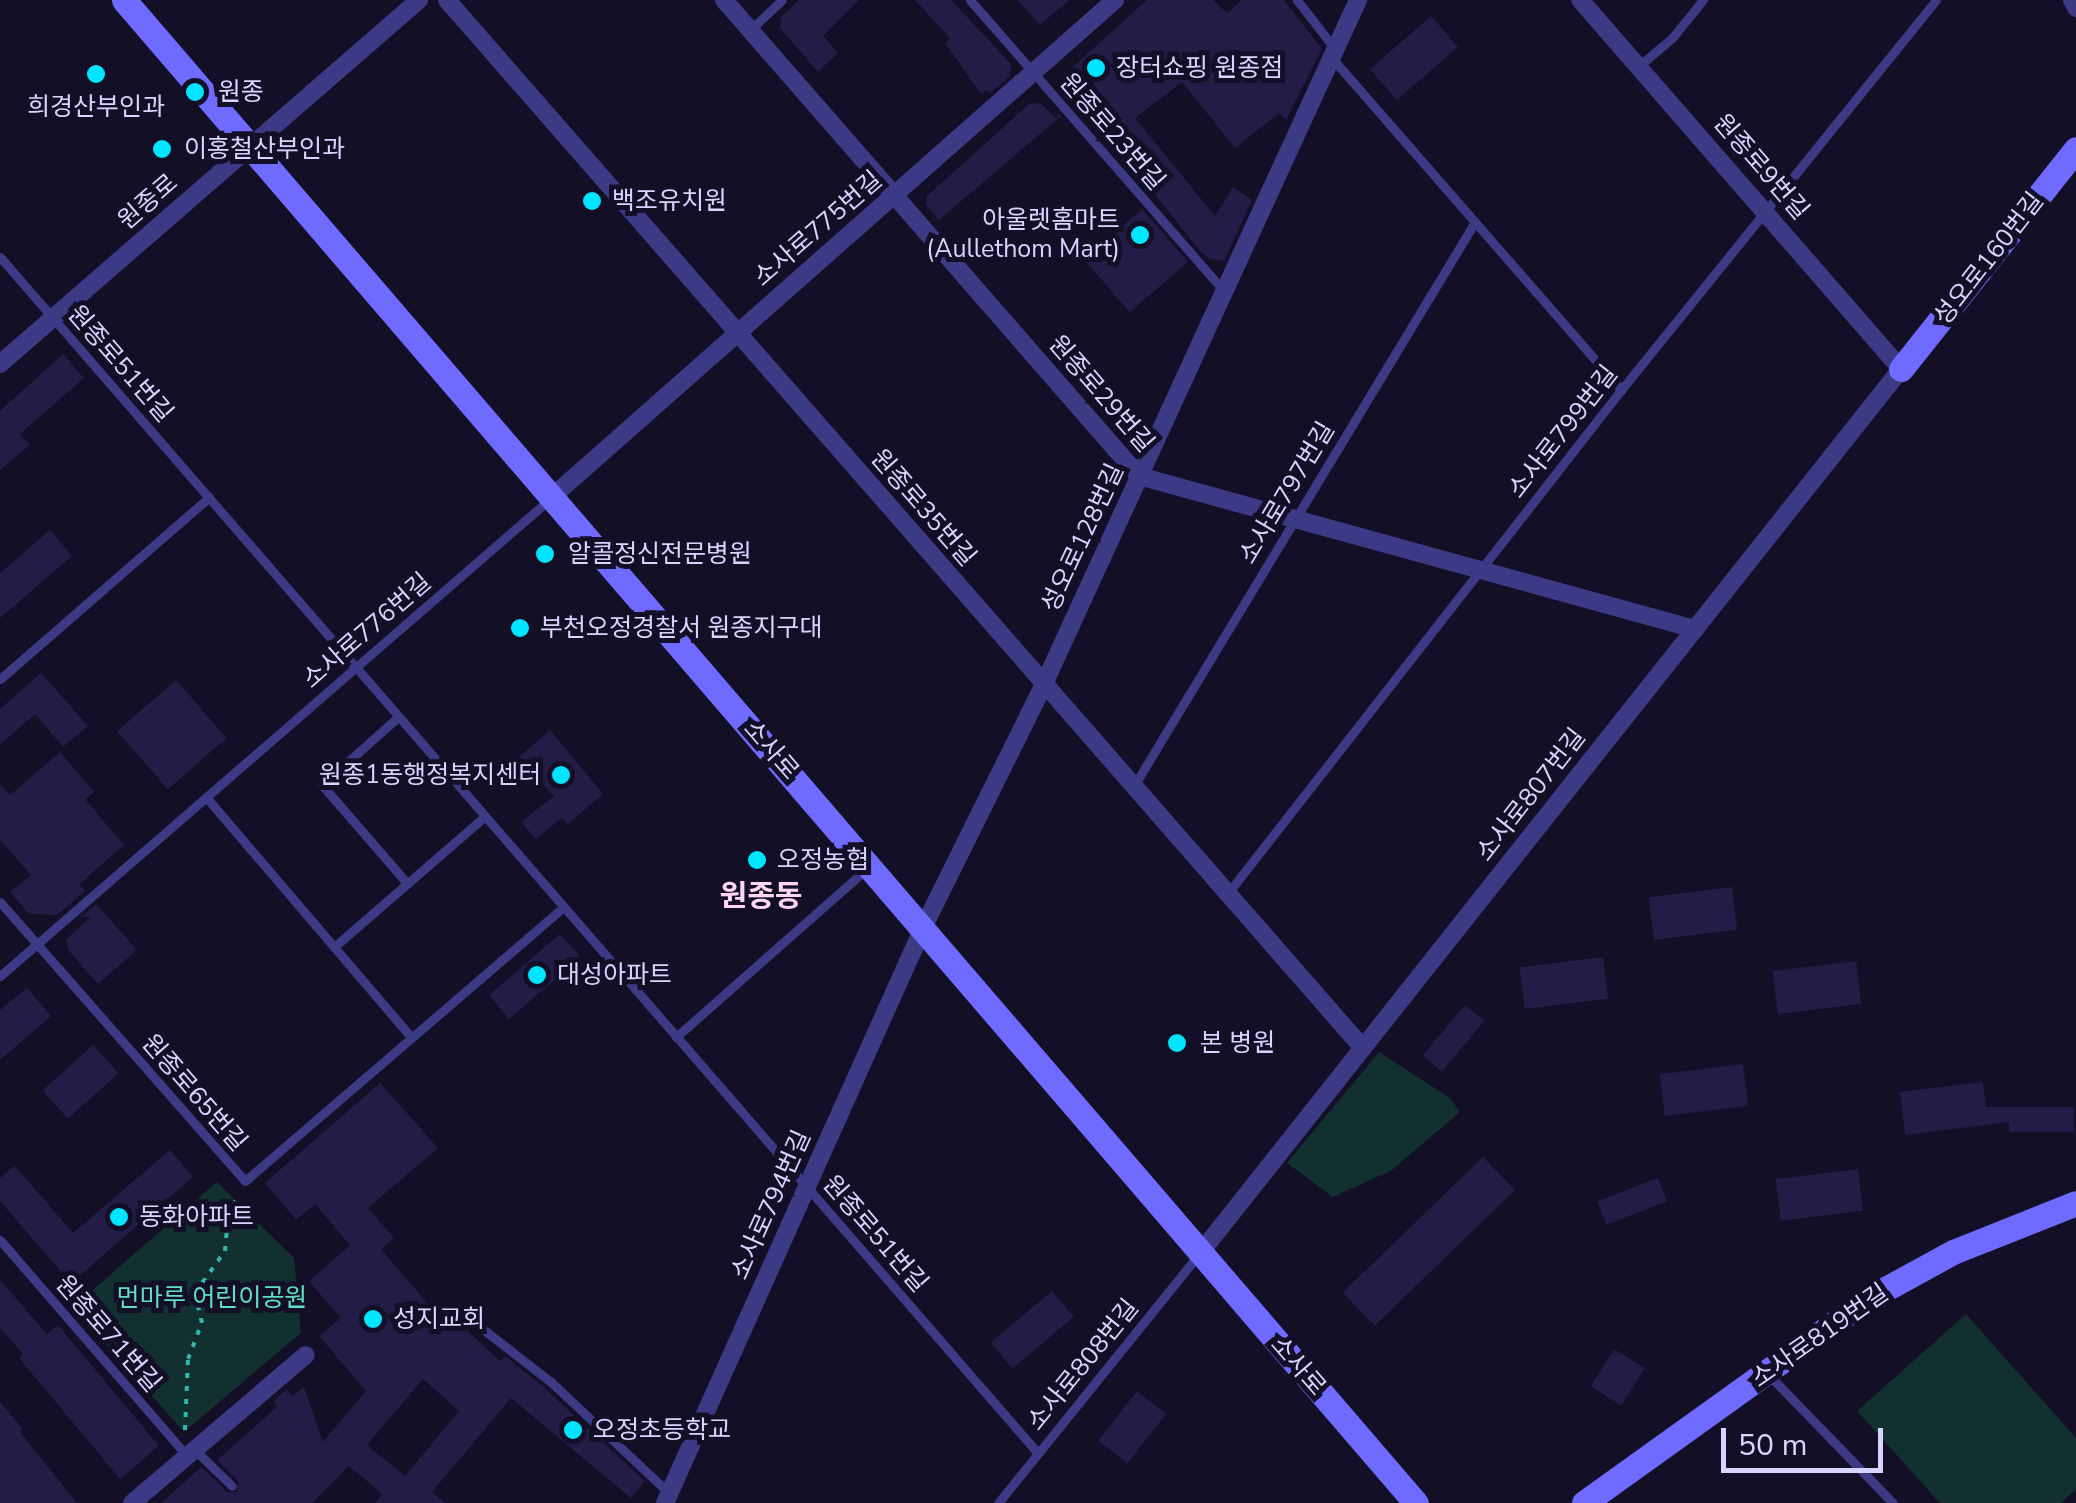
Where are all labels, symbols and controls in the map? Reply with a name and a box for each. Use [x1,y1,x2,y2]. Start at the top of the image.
place label: 장터쇼핑 원종점 [1116,53,1283,83]
marker: 장터쇼핑 원종점 [1085,57,1107,79]
marker: 희경산부인과 [83,61,109,87]
street label: 원종로23번길 [1053,67,1171,197]
place label: 원종 [218,77,264,107]
marker: 원종 [182,79,208,105]
place label: 희경산부인과 [27,92,165,122]
street label: 원종로9번길 [1707,108,1815,226]
place label: 이홍철산부인과 [184,134,345,164]
marker: 이홍철산부인과 [149,136,175,162]
street label: 소사로775번길 [748,165,888,293]
street label: 원종로 [112,168,184,236]
place label: 백조유치원 [612,186,727,216]
street label: 성오로160번길 [1928,187,2050,331]
marker: 백조유치원 [581,190,603,212]
place label: 아울렛홈마트 (Aullethom Mart) [924,206,1120,265]
marker: 아울렛홈마트 (Aullethom Mart) [1129,224,1151,246]
street label: 원종로51번길 [61,299,179,429]
street label: 원종로29번길 [1042,329,1160,459]
street label: 소사로799번길 [1502,360,1624,504]
street label: 소사로797번길 [1233,417,1341,569]
street label: 원종로35번길 [864,443,982,573]
street label: 성오로128번길 [1036,459,1130,617]
place label: 알콜정신전문병원 [568,539,752,569]
marker: 알콜정신전문병원 [532,541,558,567]
street label: 소사로776번길 [297,567,437,695]
place label: 부천오정경찰서 원종지구대 [540,613,822,643]
marker: 부천오정경찰서 원종지구대 [509,617,531,639]
street label: 소사로 [737,714,805,786]
street label: 소사로807번길 [1470,723,1592,867]
place label: 원종1동행정복지센터 [319,760,541,790]
marker: 원종1동행정복지센터 [550,764,572,786]
place label: 오정농협 [777,845,869,875]
marker: 오정농협 [746,849,768,871]
district label: 원종동 [720,879,802,915]
place label: 대성아파트 [557,960,672,990]
marker: 대성아파트 [526,964,548,986]
street label: 원종로65번길 [135,1028,253,1158]
place label: 본 병원 [1200,1028,1275,1058]
marker: 본 병원 [1164,1030,1190,1056]
street label: 소사로794번길 [725,1126,817,1284]
street label: 원종로51번길 [816,1169,934,1299]
place label: 동화아파트 [139,1202,254,1232]
marker: 동화아파트 [108,1206,130,1228]
street label: 원종로71번길 [49,1269,167,1399]
street label: 소사로819번길 [1746,1278,1894,1394]
park label: 먼마루 어린이공원 [117,1283,307,1313]
street label: 소사로808번길 [1021,1293,1145,1437]
place label: 성지교회 [393,1304,485,1334]
marker: 성지교회 [362,1308,384,1330]
street label: 소사로 [1264,1330,1332,1402]
scale bar [1726,1408,1888,1470]
place label: 오정초등학교 [593,1415,731,1445]
marker: 오정초등학교 [562,1419,584,1441]
text: 50 m [1738,1425,1807,1466]

